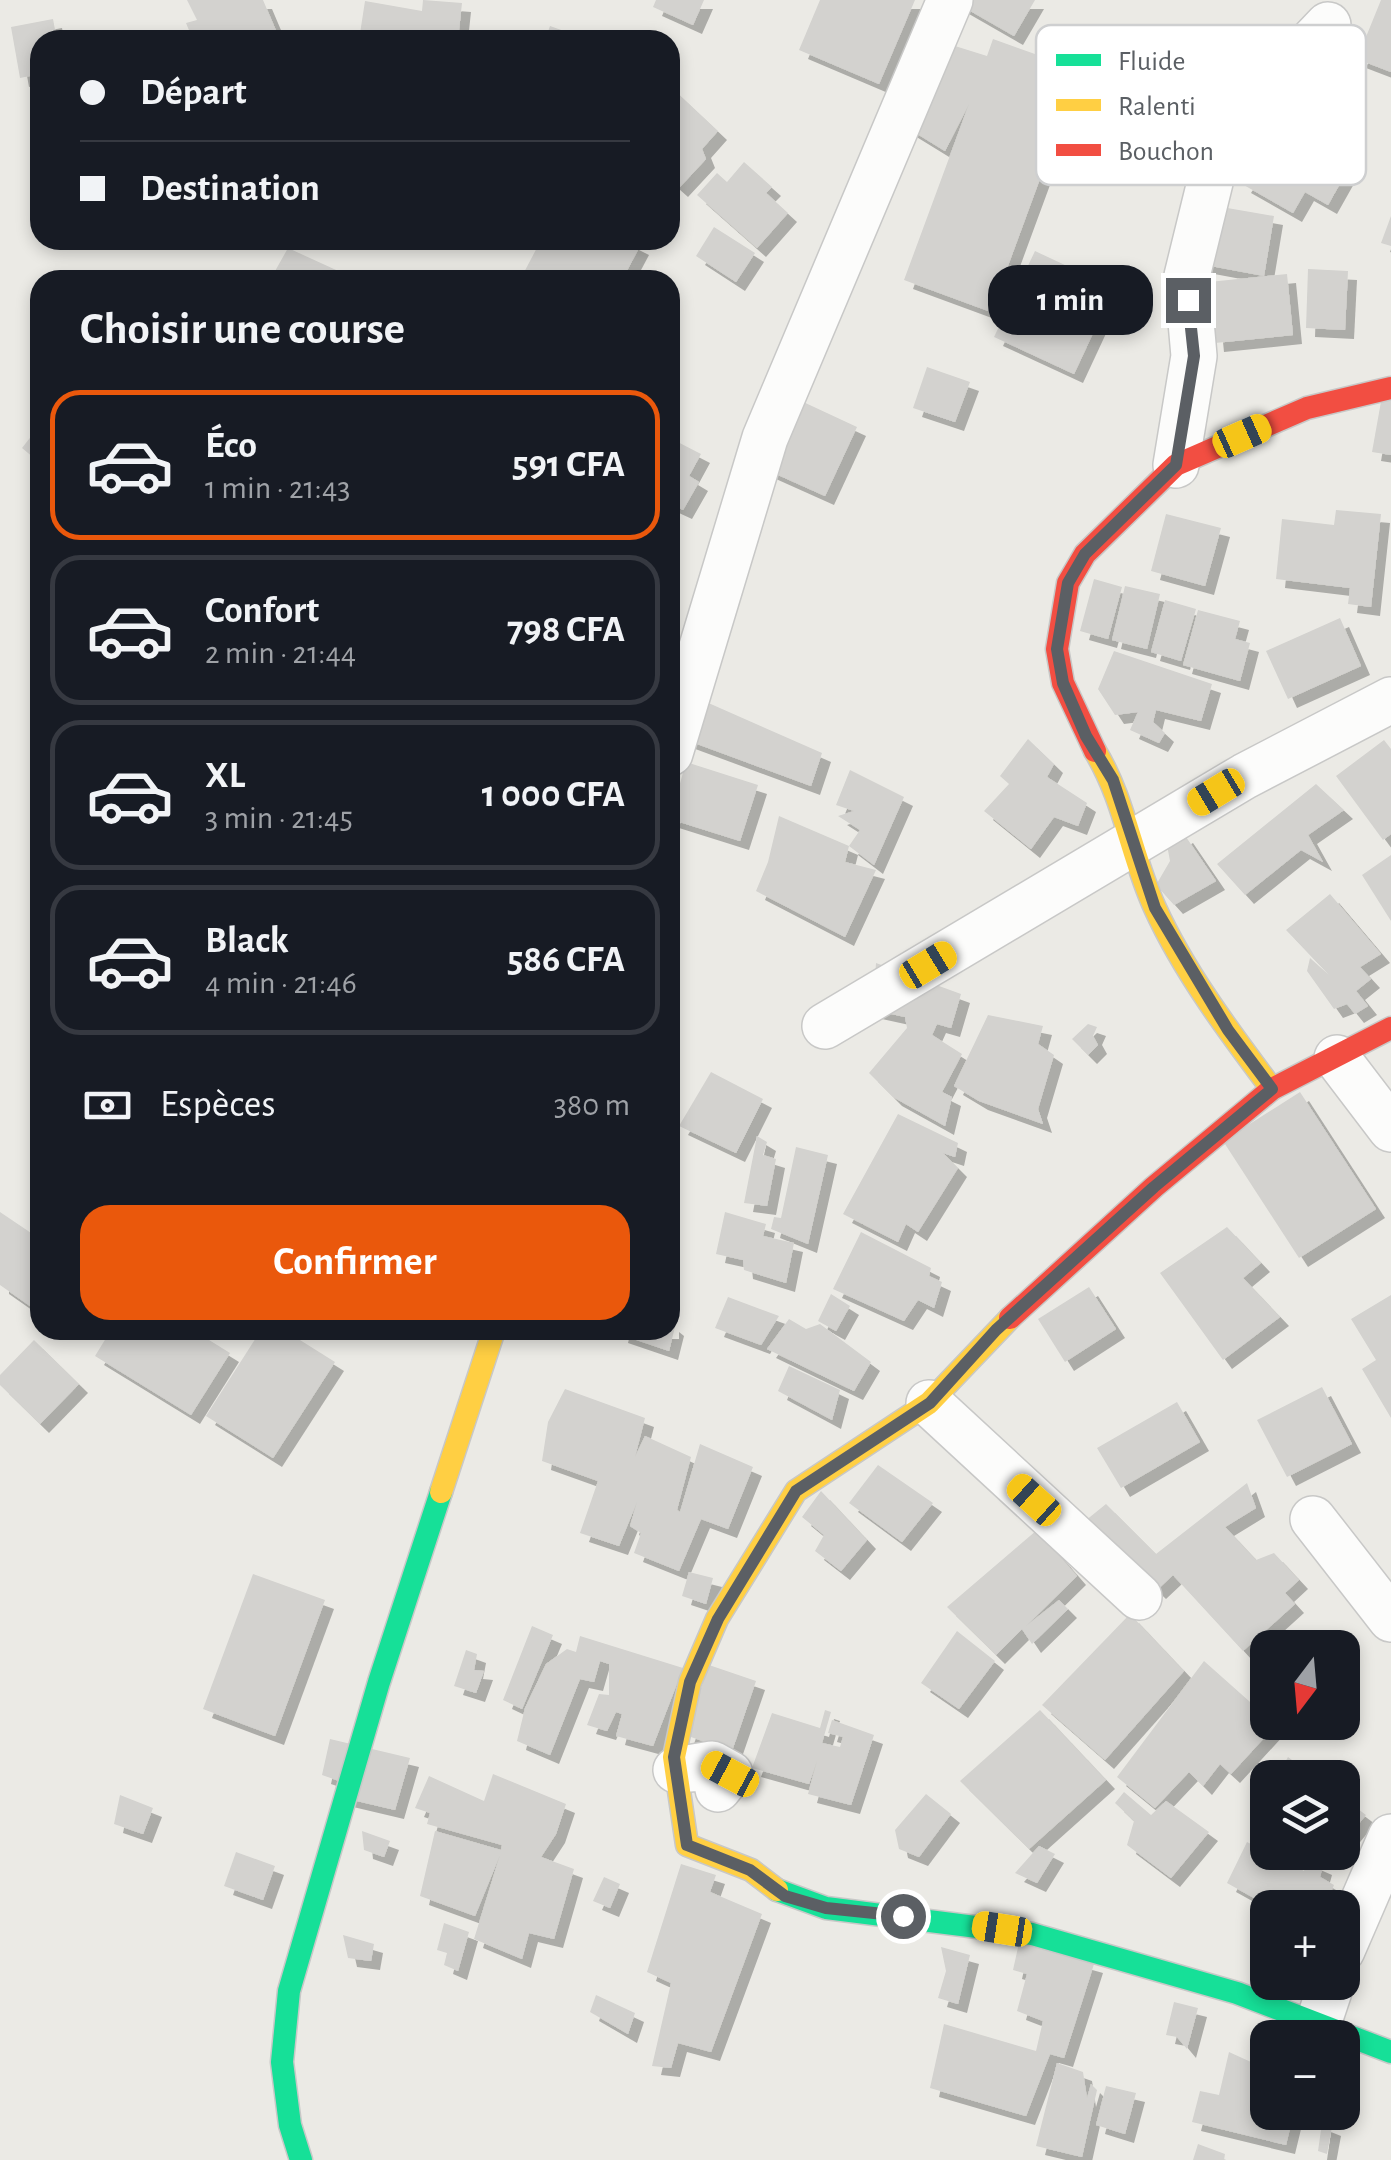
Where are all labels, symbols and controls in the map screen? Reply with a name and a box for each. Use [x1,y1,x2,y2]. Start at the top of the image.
legend [1036,25,1366,185]
text: Fluide [1118,48,1186,76]
text: Départ [140,74,247,112]
text: Ralenti [1118,93,1196,121]
text: Bouchon [1118,138,1214,166]
text: Destination [140,170,320,208]
callout: 1 min [988,265,1153,335]
route end [1166,278,1211,323]
text: 1 min [1037,284,1104,316]
text: Choisir une course [80,307,405,352]
car [1208,410,1276,462]
icon: car [85,420,175,510]
text: Éco [205,427,257,465]
text: 591 CFA [512,446,625,484]
text: 1 min · 21:43 [205,472,351,504]
icon: car [85,585,175,675]
text: Confort [205,592,319,630]
text: 798 CFA [507,611,625,649]
text: 2 min · 21:44 [205,637,356,669]
icon: car [85,750,175,840]
text: XL [205,757,245,795]
car [1183,764,1249,820]
text: 1 000 CFA [482,776,625,814]
text: 3 min · 21:45 [205,802,353,834]
icon: car [85,915,175,1005]
text: Black [205,922,289,960]
car [895,937,961,993]
text: 586 CFA [507,941,625,979]
text: 4 min · 21:46 [205,967,357,999]
icon: cash [80,1078,135,1133]
text: Espèces [160,1086,275,1124]
text: 380 m [554,1089,630,1121]
button: Confirmer [80,1205,630,1320]
car [1002,1469,1066,1531]
north arrow [1250,1630,1360,1740]
map controls [1250,1630,1360,2130]
car [696,1747,764,1801]
button: layers [1250,1760,1360,1870]
button: + [1250,1890,1360,2000]
route start [881,1894,926,1939]
car [970,1909,1034,1949]
button: − [1250,2020,1360,2130]

